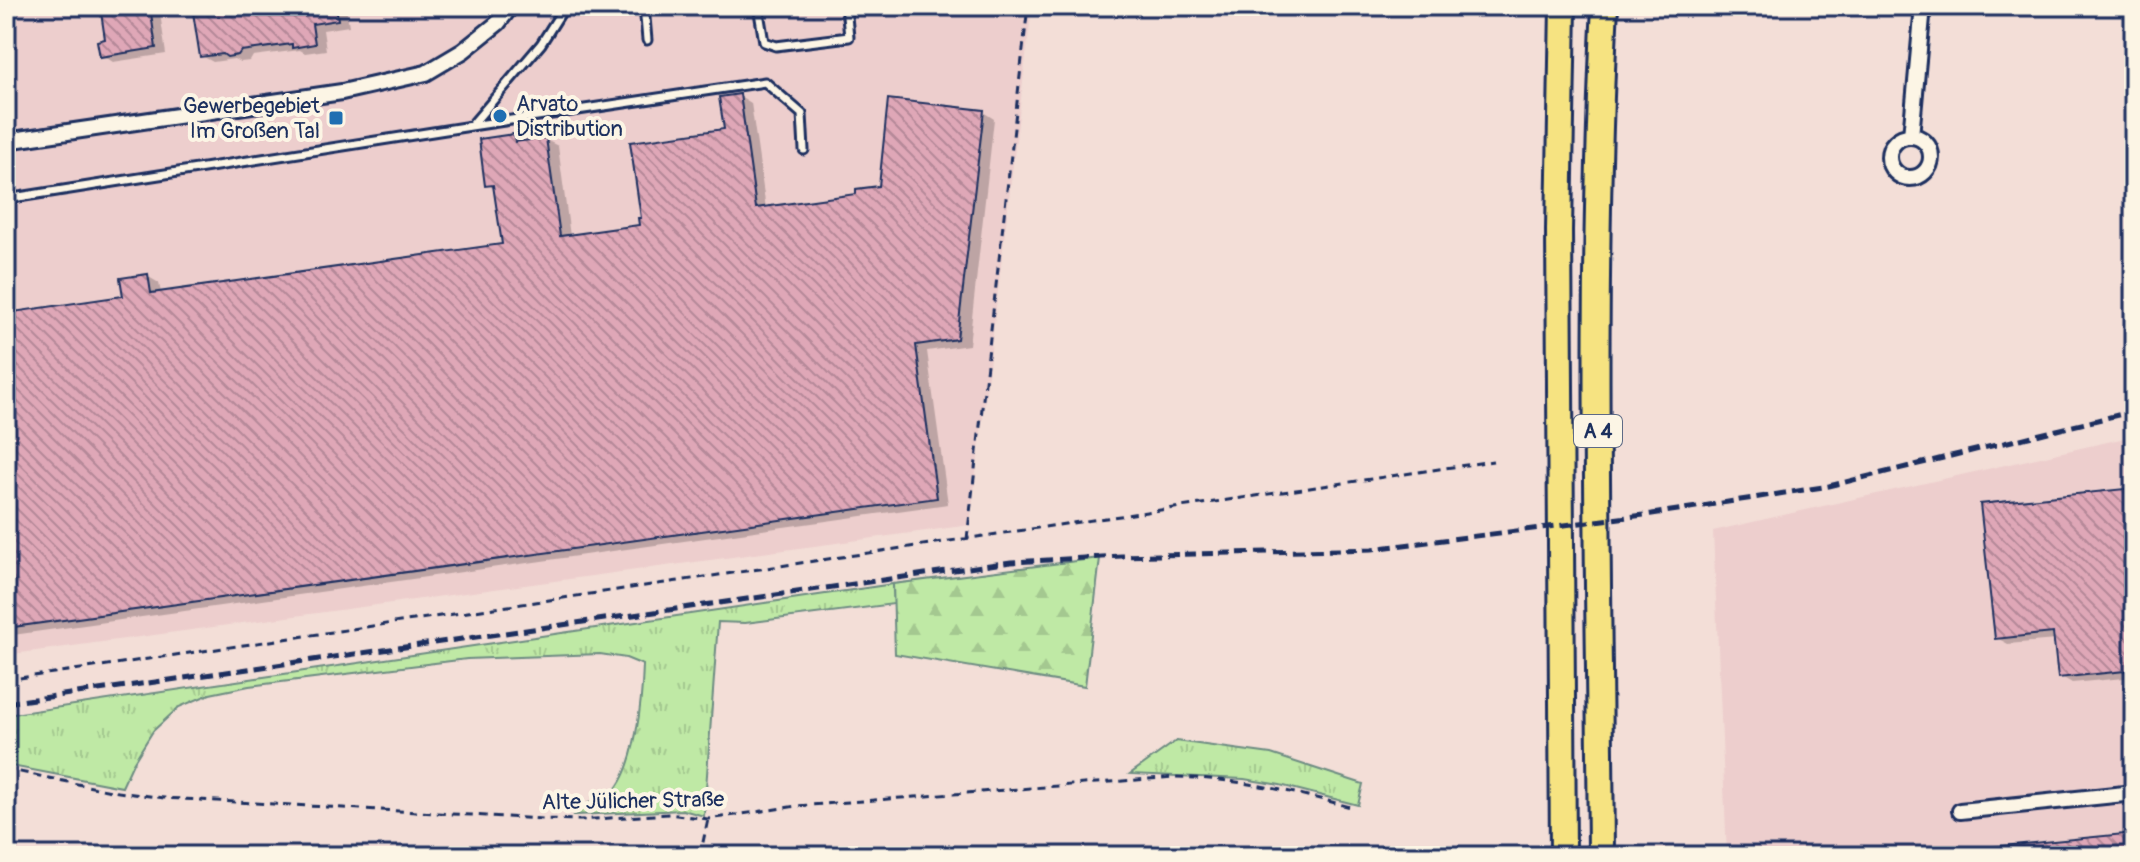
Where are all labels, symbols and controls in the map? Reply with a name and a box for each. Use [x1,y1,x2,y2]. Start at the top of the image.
place label: Arvato Distribution [516,90,623,143]
place label: Gewerbegebiet Im Großen Tal [183,92,320,145]
marker: Arvato Distribution [491,107,509,125]
marker: Gewerbegebiet Im Großen Tal [327,109,345,127]
road number: A 4 [1574,415,1622,447]
street label: Alte Jülicher Straße [541,785,725,817]

